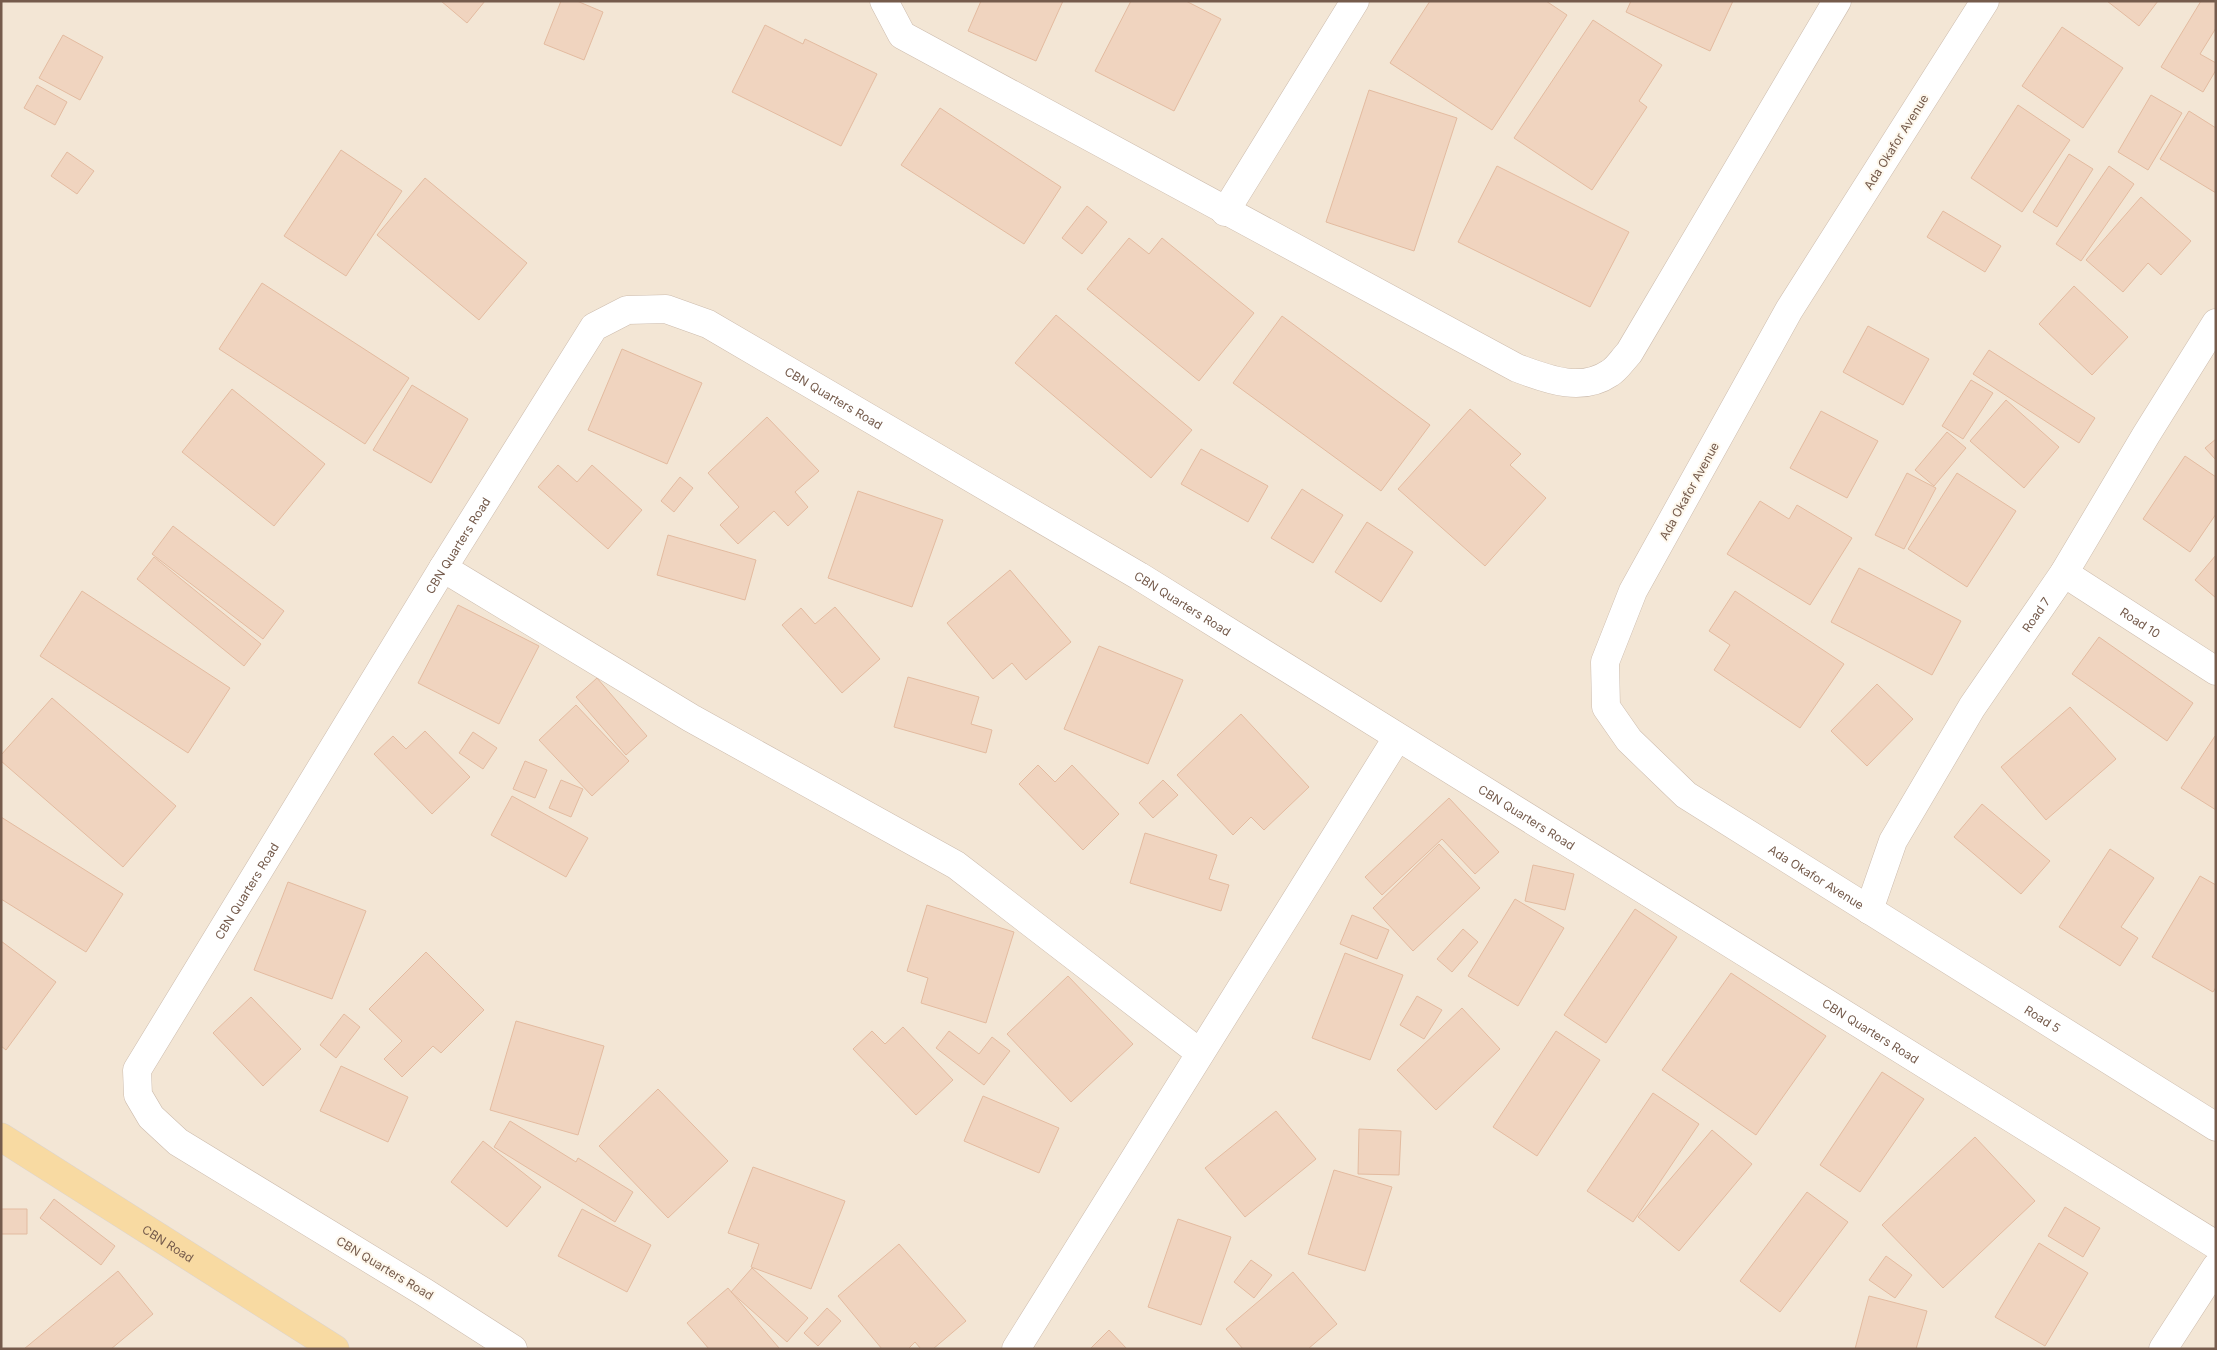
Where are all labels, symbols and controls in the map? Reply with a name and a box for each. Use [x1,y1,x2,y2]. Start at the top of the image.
street label: Ada Okafor Avenue [1861,92,1931,192]
street label: CBN Quarters Road [782,363,885,432]
street label: Ada Okafor Avenue [1656,439,1722,543]
street label: CBN Quarters Road [422,494,493,596]
street label: CBN Quarters Road [1132,568,1234,639]
street label: Road 7 [2018,594,2053,635]
street label: Road 10 [2118,604,2163,641]
street label: CBN Quarters Road [1476,781,1578,852]
street label: CBN Quarters Road [211,840,281,942]
street label: Ada Okafor Avenue [1766,841,1867,912]
street label: CBN Quarters Road [1820,995,1922,1066]
street label: Road 5 [2022,1002,2063,1035]
street label: CBN Road [140,1221,197,1265]
street label: CBN Quarters Road [334,1233,436,1303]

